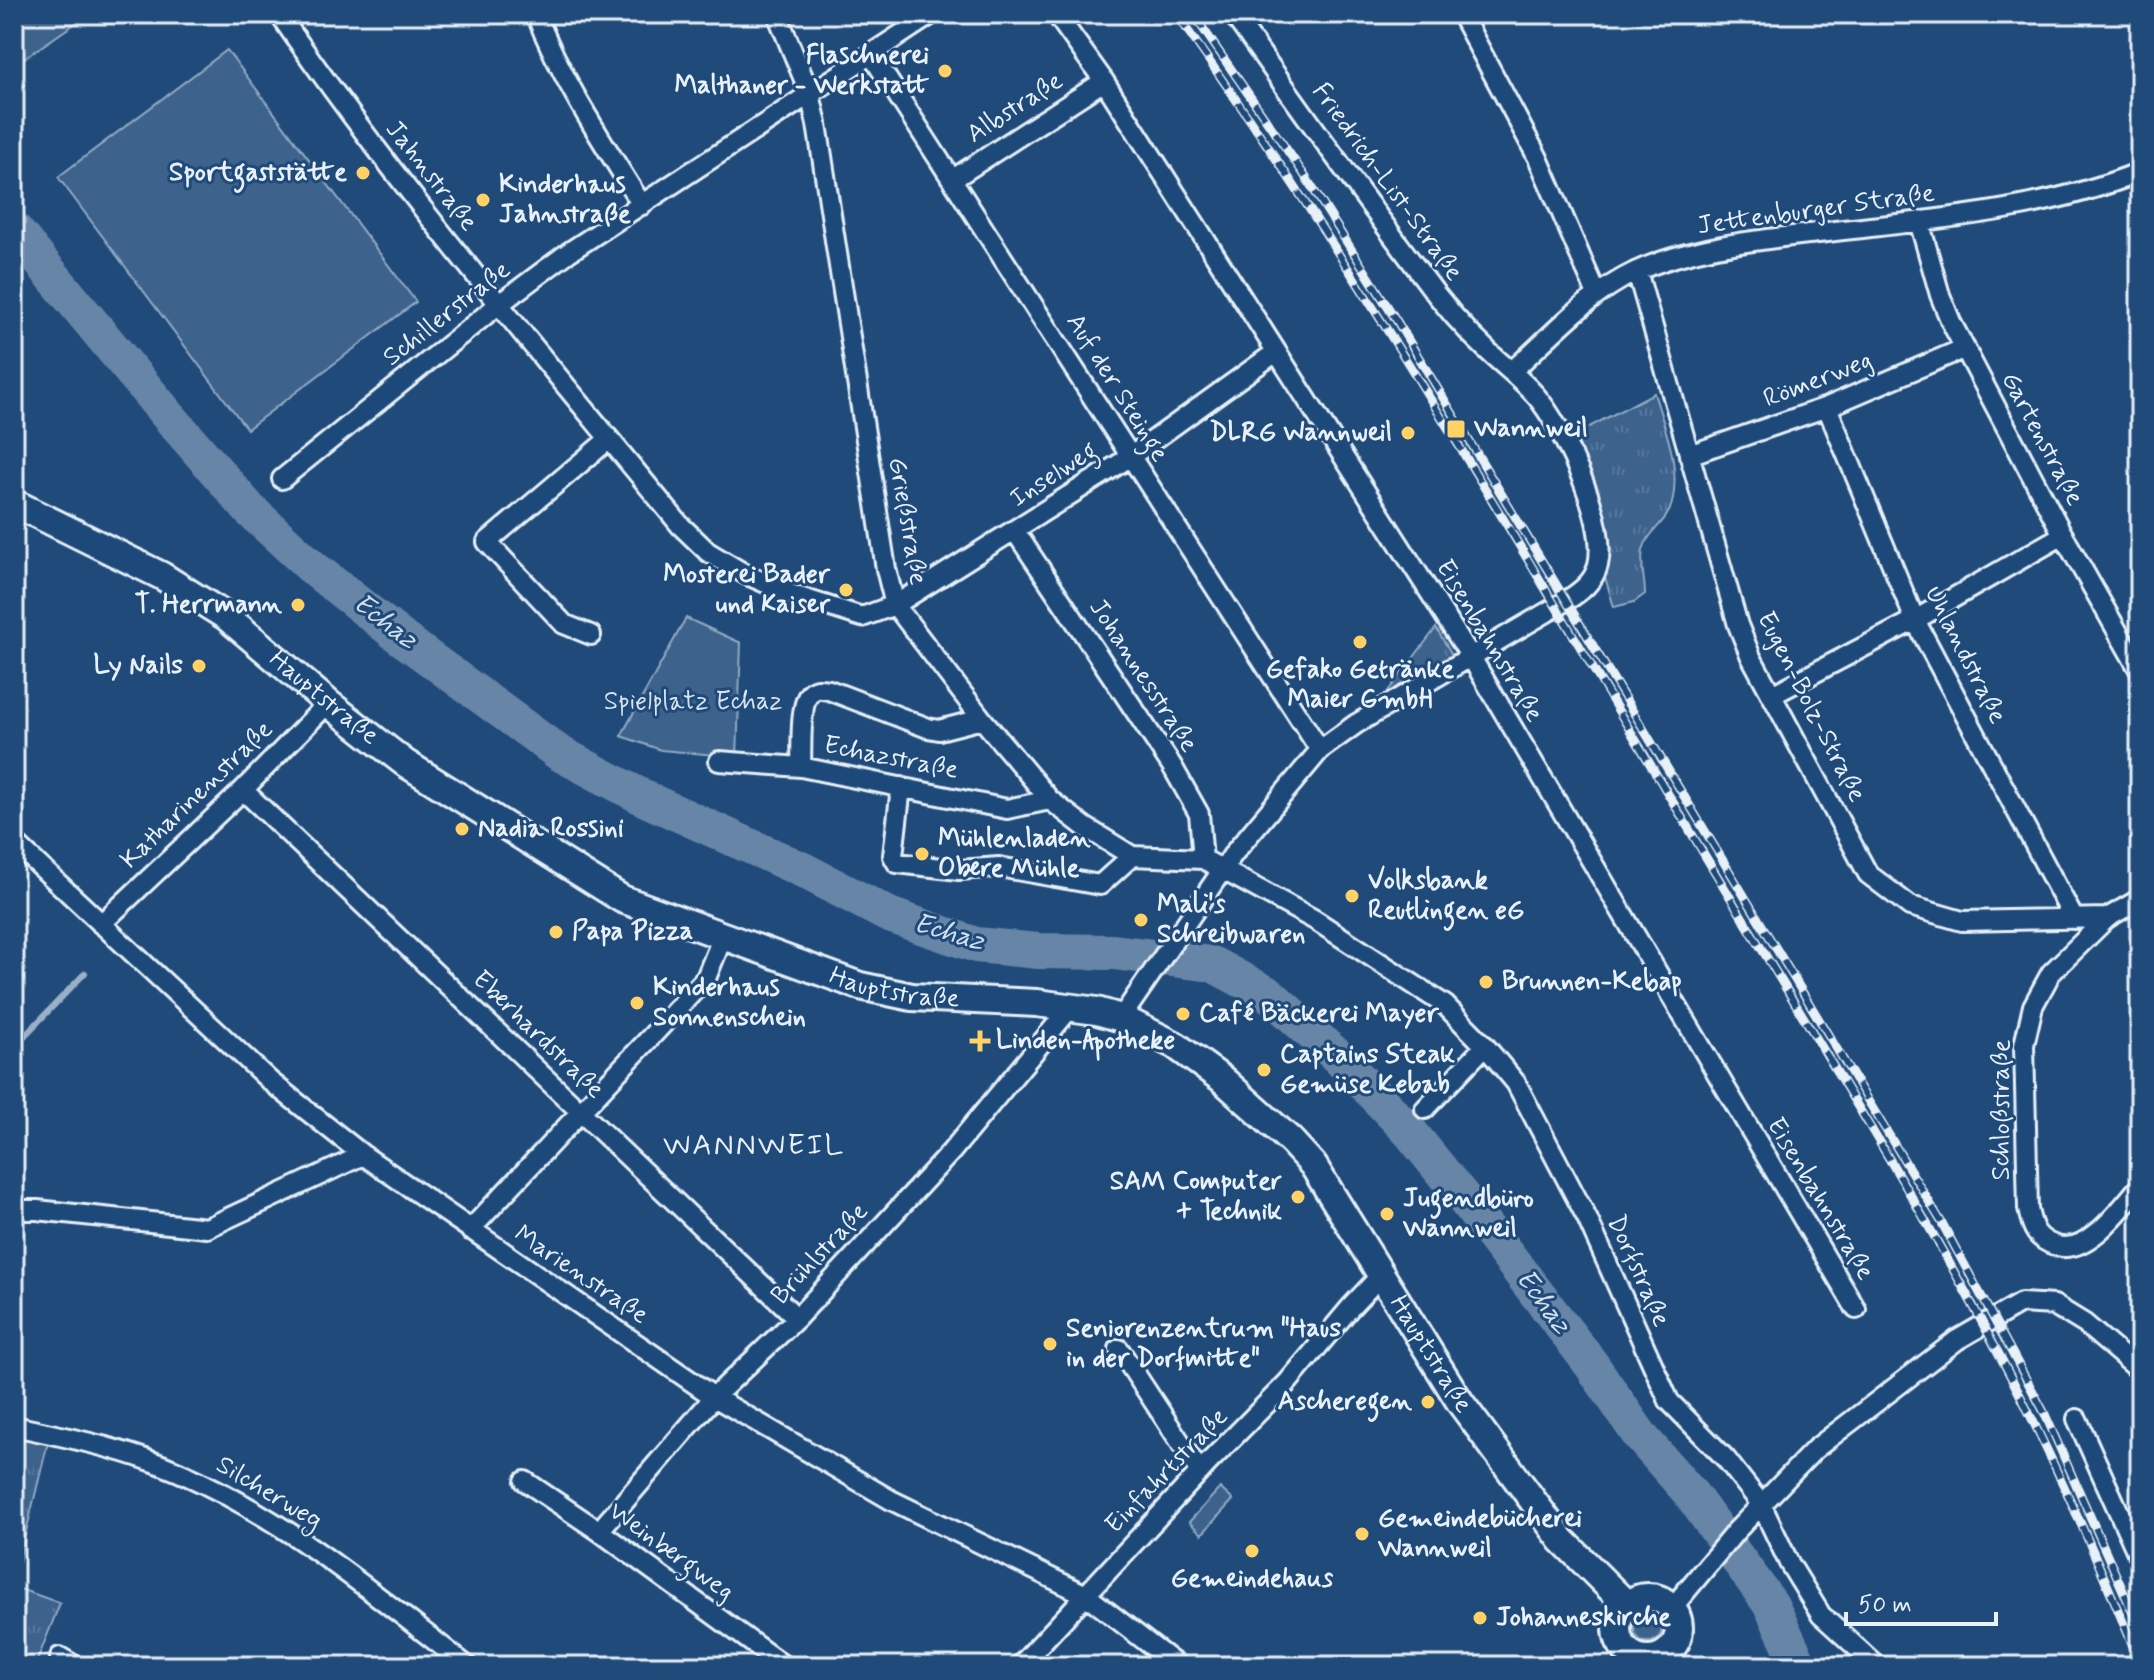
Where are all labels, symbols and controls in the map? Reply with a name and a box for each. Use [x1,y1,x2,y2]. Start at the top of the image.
place label: Flaschnerei Malthaner - Werkstatt [674,39,929,103]
marker: Flaschnerei Malthaner - Werkstatt [936,62,954,80]
street label: Albstraße [960,64,1070,152]
street label: Friedrich-List-Straße [1304,76,1471,288]
street label: Jahnstraße [377,114,485,239]
place label: Sportgaststätte [169,156,347,193]
marker: Sportgaststätte [354,164,372,182]
place label: Kinderhaus Jahnstraße [499,168,631,232]
street label: Jettenburger Straße [1695,176,1937,243]
marker: Kinderhaus Jahnstraße [474,191,492,209]
street label: Schillerstraße [376,253,518,374]
street label: Auf der Steinge [1055,307,1176,470]
street label: Römerweg [1759,344,1877,416]
street label: Gartenstraße [1993,366,2092,512]
place label: Wannweil [1473,412,1588,446]
place label: DLRG Wannweil [1209,416,1392,450]
marker: Wannweil [1445,418,1467,440]
marker: DLRG Wannweil [1399,424,1417,442]
street label: Inselweg [1004,434,1106,518]
street label: Grießstraße [879,454,935,588]
street label: Eisenbahnstraße [1427,553,1551,729]
place label: Mosterei Bader und Kaiser [663,558,831,622]
street label: Uhlandstraße [1916,580,2014,730]
marker: Mosterei Bader und Kaiser [837,581,855,599]
water label: Echaz [345,586,425,659]
place label: T. Herrmann [135,588,283,622]
street label: Johannesstraße [1081,593,1205,759]
marker: T. Herrmann [289,596,307,614]
street label: Eugen-Bolz-Straße [1748,606,1874,808]
marker: Gefako Getränke Maier GmbH [1351,633,1369,651]
street label: Hauptstraße [262,643,386,753]
place label: Ly Nails [93,649,183,683]
place label: Gefako Getränke Maier GmbH [1266,653,1455,717]
marker: Ly Nails [190,657,208,675]
park label: Spielplatz Echaz [604,685,782,719]
street label: Katharinenstraße [113,713,281,877]
street label: Echazstraße [821,728,961,788]
place label: Nadia Rossini [478,812,624,846]
marker: Nadia Rossini [453,820,471,838]
place label: Mühlenladen Obere Mühle [938,822,1091,886]
marker: Mühlenladen Obere Mühle [913,845,931,863]
place label: Volksbank Reutlingen eG [1368,864,1524,931]
marker: Volksbank Reutlingen eG [1343,887,1361,905]
place label: Mali's Schreibwaren [1157,888,1305,952]
water label: Echaz [909,905,989,961]
marker: Mali's Schreibwaren [1132,911,1150,929]
place label: Papa Pizza [572,915,693,949]
marker: Papa Pizza [547,923,565,941]
street label: Hauptstraße [824,959,960,1016]
street label: Eberhardstraße [465,963,611,1107]
place label: Brunnen-Kebap [1502,965,1682,999]
place label: Kinderhaus Sonnenschein [653,971,806,1035]
marker: Brunnen-Kebap [1477,973,1495,991]
marker: Kinderhaus Sonnenschein [628,994,646,1012]
place label: Café Bäckerei Mayer [1199,997,1440,1031]
marker: Café Bäckerei Mayer [1174,1005,1192,1023]
place label: Linden-Apotheke [996,1024,1175,1061]
marker: Linden-Apotheke [971,1032,989,1050]
place label: Captains Steak Gemüse Kebab [1280,1038,1455,1102]
street label: Schloßstraße [1985,1039,2019,1181]
marker: Captains Steak Gemüse Kebab [1255,1061,1273,1079]
street label: Eisenbahnstraße [1758,1111,1882,1287]
district label: WANNWEIL [663,1126,845,1165]
place label: SAM Computer + Technik [1110,1165,1282,1229]
place label: Jugendbüro Wannweil [1402,1182,1534,1246]
marker: SAM Computer + Technik [1289,1188,1307,1206]
street label: Brühlstraße [764,1195,876,1312]
marker: Jugendbüro Wannweil [1378,1205,1396,1223]
street label: Dorfstraße [1598,1210,1678,1333]
street label: Marienstraße [507,1218,655,1333]
water label: Echaz [1507,1262,1580,1342]
street label: Hauptstraße [1381,1289,1480,1420]
place label: Seniorenzentrum "Haus in der Dorfmitte" [1066,1312,1341,1376]
marker: Seniorenzentrum "Haus in der Dorfmitte" [1041,1335,1059,1353]
place label: Ascheregen [1278,1385,1413,1422]
marker: Ascheregen [1419,1393,1437,1411]
street label: Einfahrtstraße [1098,1400,1236,1542]
street label: Silcherweg [209,1448,328,1540]
street label: Weinbergweg [600,1495,741,1612]
place label: Gemeindebücherei Wannweil [1377,1502,1582,1566]
marker: Gemeindebücherei Wannweil [1353,1525,1371,1543]
marker: Gemeindehaus [1243,1542,1261,1560]
place label: Gemeindehaus [1171,1562,1334,1596]
scale bar [1846,1576,1996,1626]
text: 50 m [1858,1590,1912,1621]
place label: Johanneskirche [1496,1601,1671,1635]
marker: Johanneskirche [1471,1609,1489,1627]

